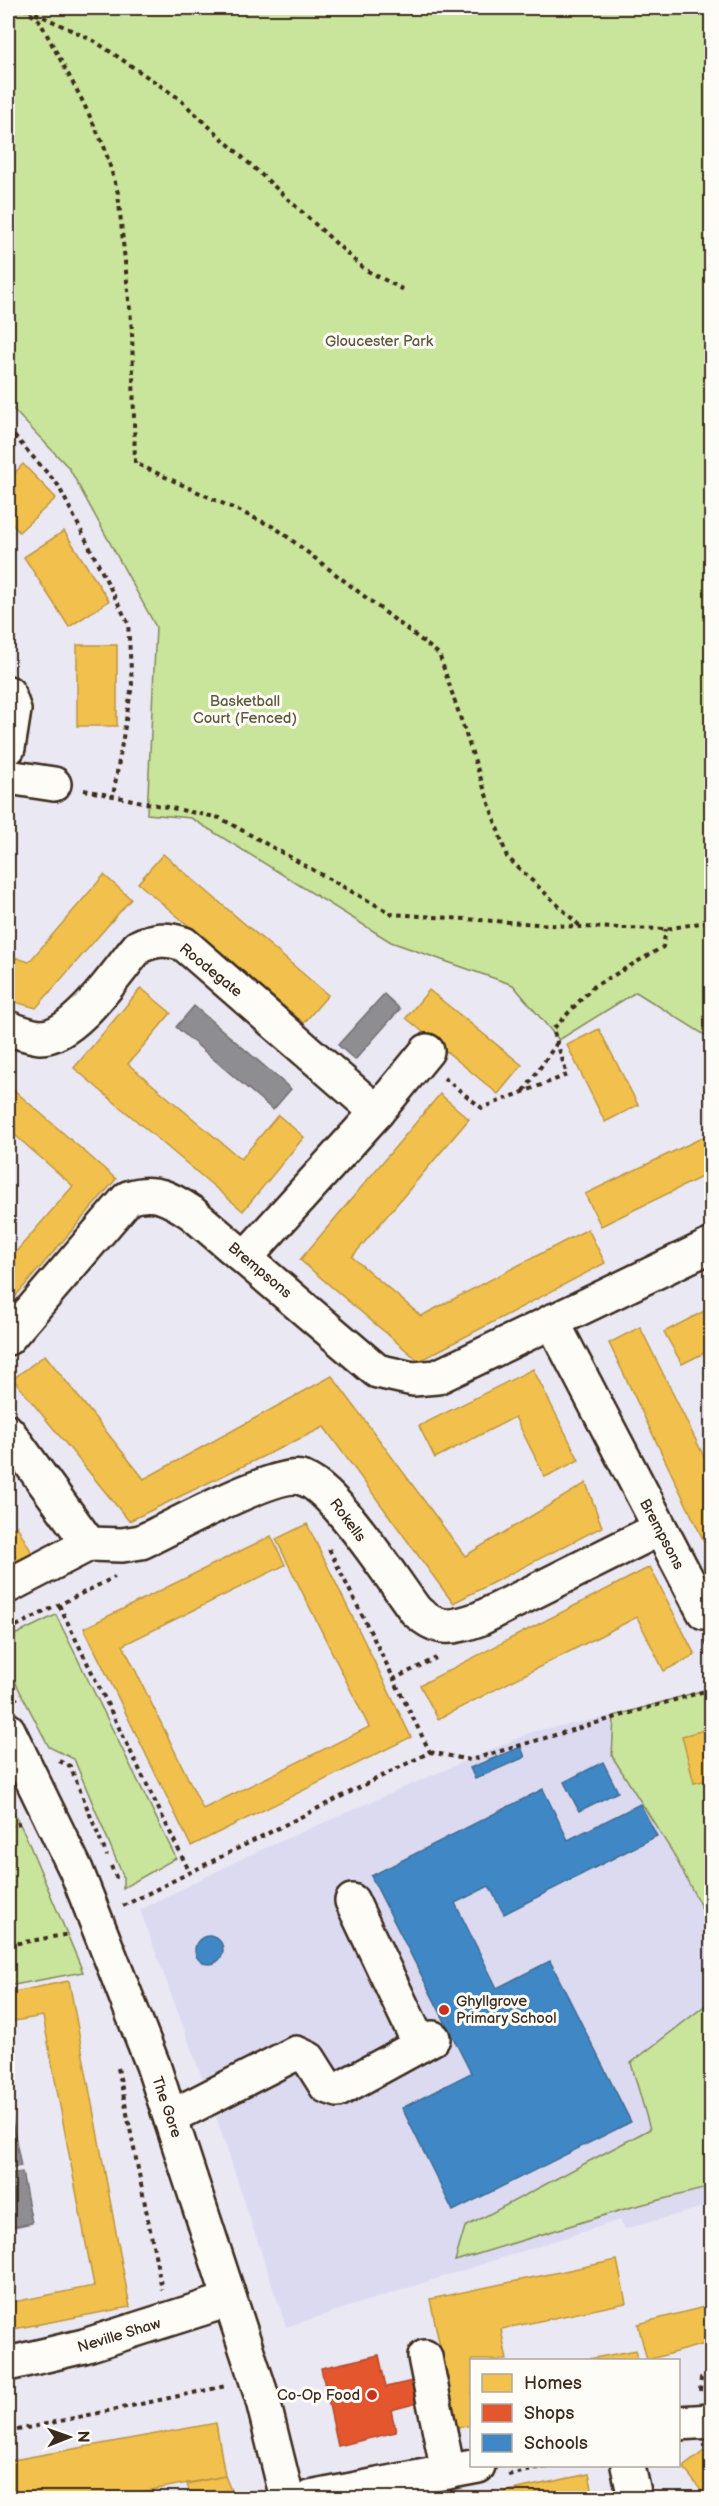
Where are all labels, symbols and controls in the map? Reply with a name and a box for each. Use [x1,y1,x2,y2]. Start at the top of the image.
park label: Gloucester Park [325,332,434,351]
park label: Basketball Court (Fenced) [193,692,297,728]
street label: Roodegate [175,939,246,1002]
street label: Brempsons [224,1238,296,1303]
street label: Rokells [325,1495,370,1546]
street label: Brempsons [635,1496,688,1573]
place label: Ghyllgrove Primary School [456,1992,557,2028]
marker: Ghyllgrove Primary School [437,2003,451,2017]
street label: The Gore [147,2074,186,2140]
street label: Neville Shaw [75,2314,163,2357]
legend [470,2359,680,2467]
text: Homes [524,2373,582,2394]
place label: Co-Op Food [277,2386,360,2405]
marker: Co-Op Food [365,2388,379,2402]
text: Shops [524,2403,575,2424]
north arrow [39,2407,99,2467]
text: N [73,2431,92,2443]
text: Schools [524,2433,588,2454]

